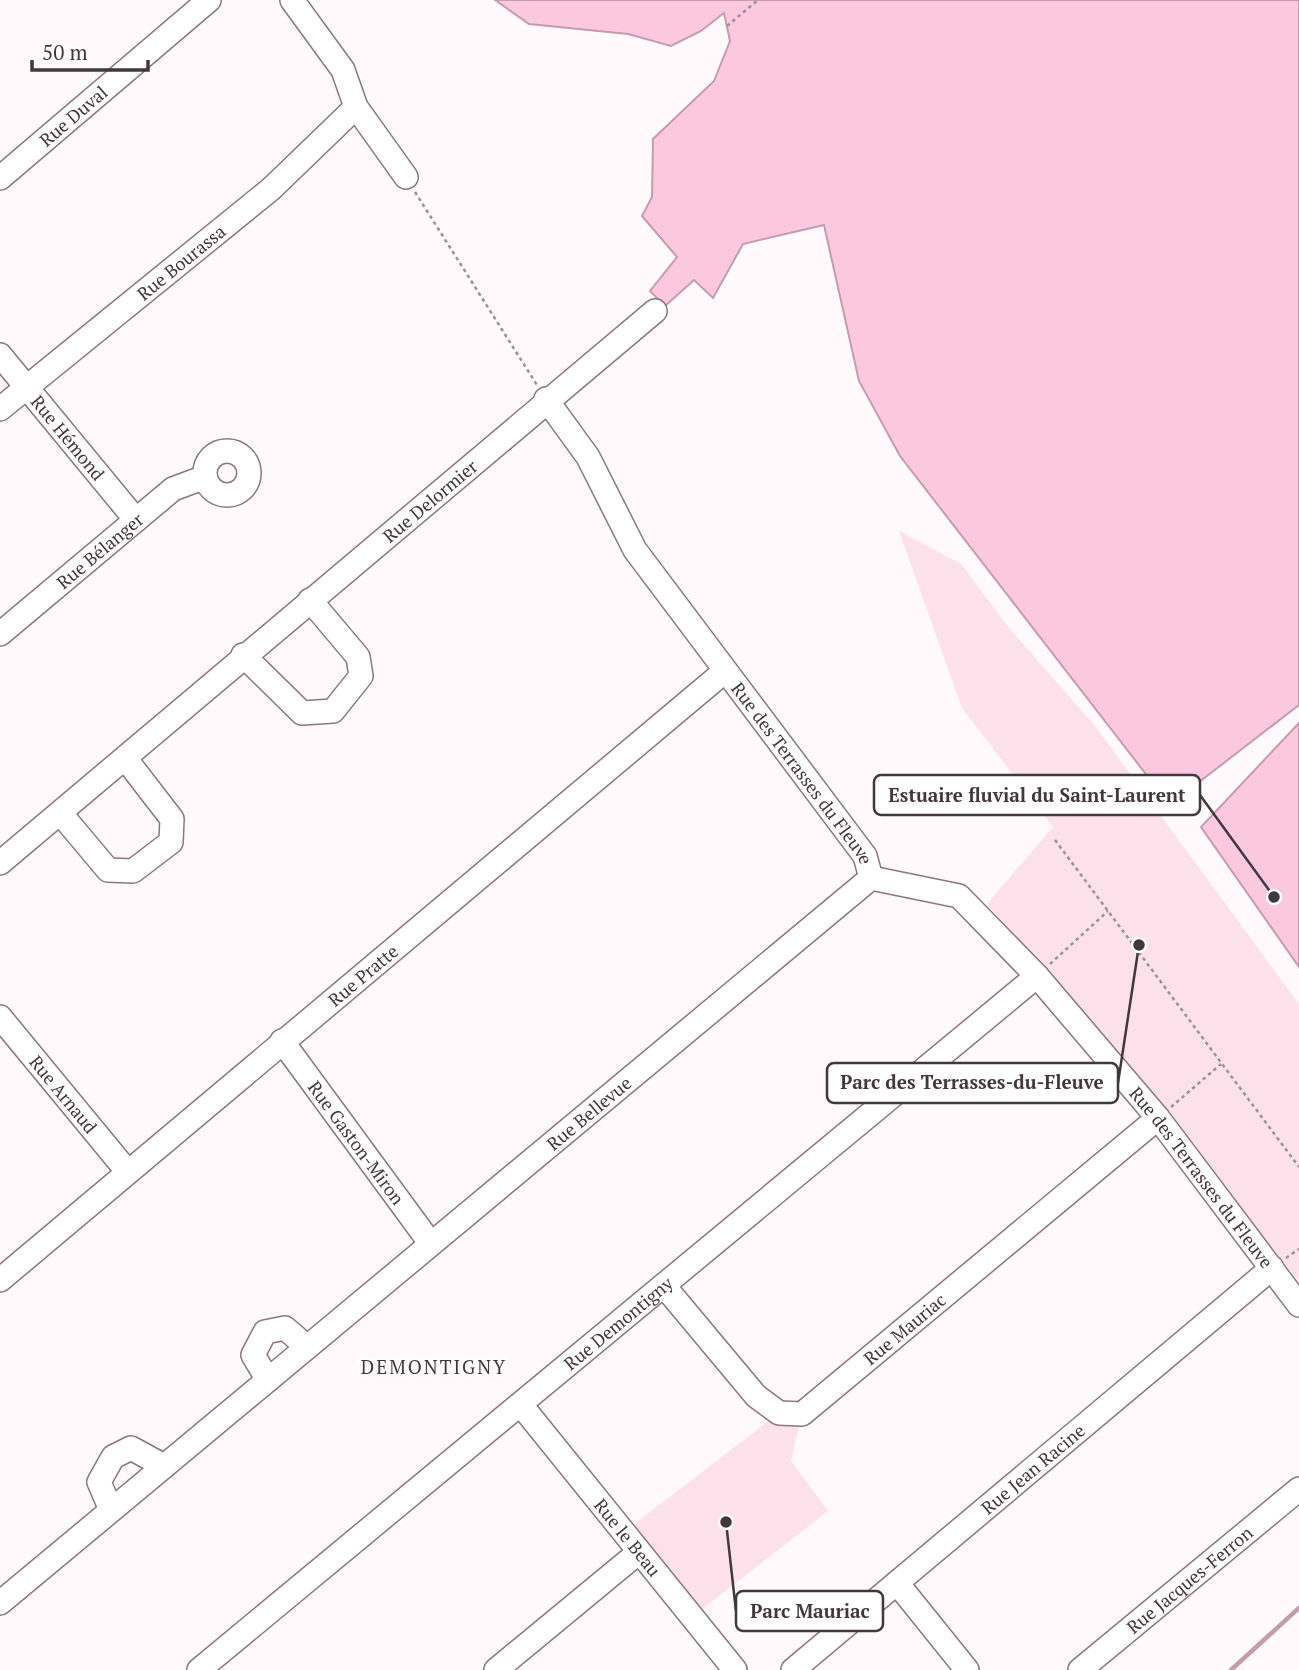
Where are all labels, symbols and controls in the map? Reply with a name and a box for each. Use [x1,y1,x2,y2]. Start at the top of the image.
scale bar [32,28,147,72]
text: 50 m [42,38,88,66]
street label: Rue Duval [34,80,112,151]
street label: Rue Bourassa [132,219,230,305]
street label: Rue Hémond [26,390,110,485]
street label: Rue Delormier [378,454,482,547]
street label: Rue Bélanger [51,507,148,594]
street label: Rue des Terrasses du Fleuve [726,677,879,867]
callout: Estuaire fluvial du Saint-Laurent [874,775,1200,815]
text: Estuaire fluvial du Saint-Laurent [888,782,1186,807]
street label: Rue Pratte [323,939,403,1011]
street label: Rue Arnaud [24,1050,103,1138]
callout: Parc des Terrasses-du-Fleuve [827,1063,1118,1103]
text: Parc des Terrasses-du-Fleuve [840,1069,1104,1094]
street label: Rue Bellevue [541,1071,636,1155]
street label: Rue Gaston-Miron [303,1076,410,1210]
street label: Rue des Terrasses du Fleuve [1124,1081,1279,1273]
street label: Rue Demontigny [558,1270,678,1375]
street label: Rue Mauriac [858,1287,951,1370]
district label: DEMONTIGNY [361,1354,507,1379]
street label: Rue Jean Racine [976,1418,1090,1519]
street label: Rue le Beau [589,1493,667,1581]
street label: Rue Jacques-Ferron [1121,1520,1258,1639]
callout: Parc Mauriac [736,1591,883,1631]
text: Parc Mauriac [750,1598,870,1623]

